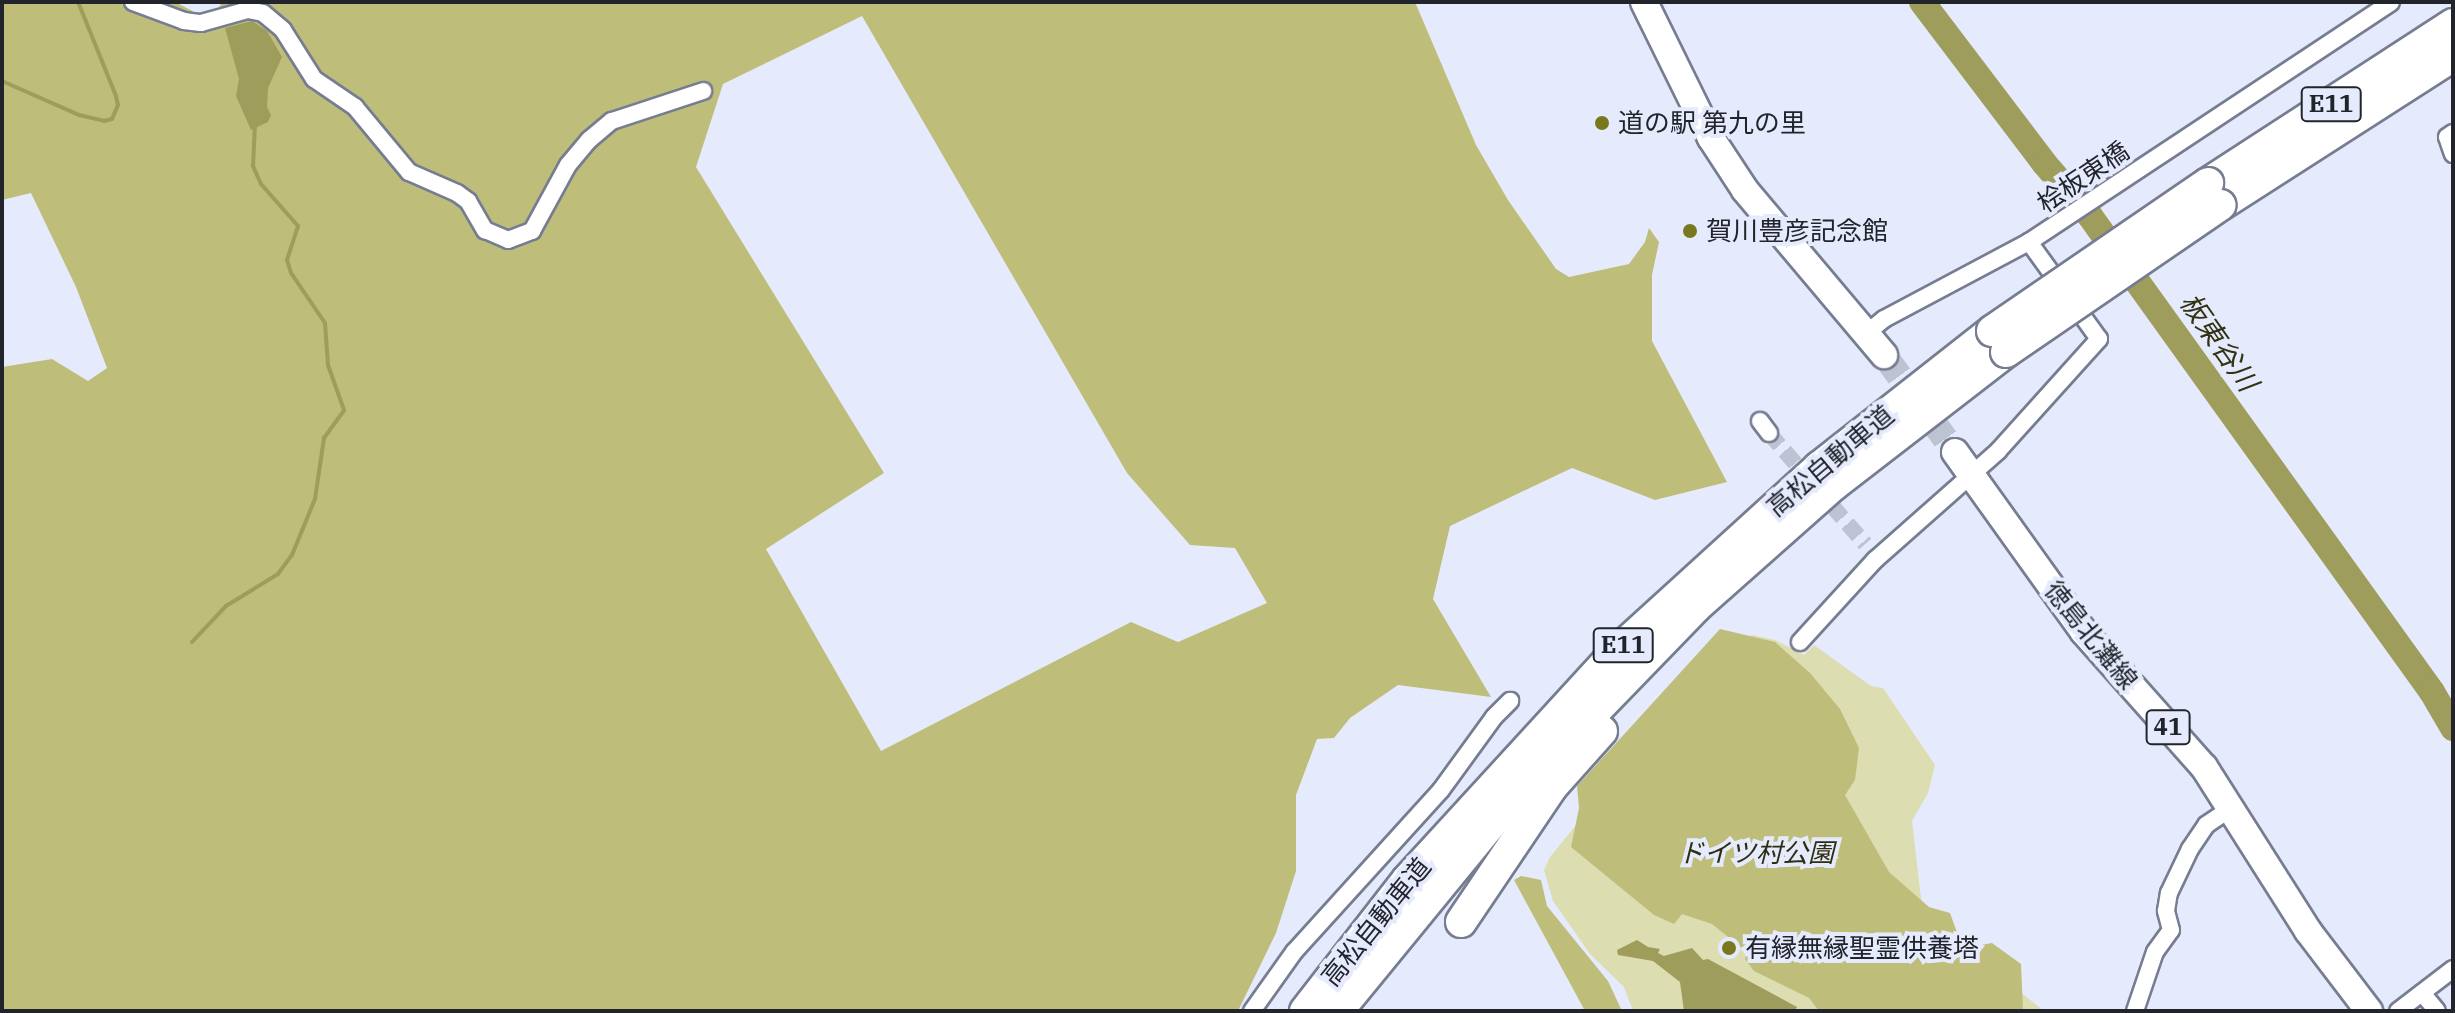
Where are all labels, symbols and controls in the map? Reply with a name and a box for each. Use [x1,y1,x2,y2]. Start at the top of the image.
road number: E11 [2299,84,2363,124]
place label: 道の駅 第九の里 [1618,107,1806,139]
marker: 道の駅 第九の里 [1593,114,1611,132]
street label: 桧板東橋 [2031,135,2135,219]
place label: 賀川豊彦記念館 [1706,215,1888,247]
marker: 賀川豊彦記念館 [1681,222,1699,240]
water label: 板東谷川 [2173,286,2265,398]
street label: 高松自動車道 [1760,399,1900,523]
street label: 徳島北灘線 [2038,575,2144,695]
road number: E11 [1591,625,1655,665]
road number: 41 [2144,707,2192,747]
park label: ドイツ村公園 [1678,837,1834,869]
street label: 高松自動車道 [1315,852,1437,992]
place label: 有縁無縁聖霊供養塔 [1745,932,1979,964]
marker: 有縁無縁聖霊供養塔 [1720,939,1738,957]

